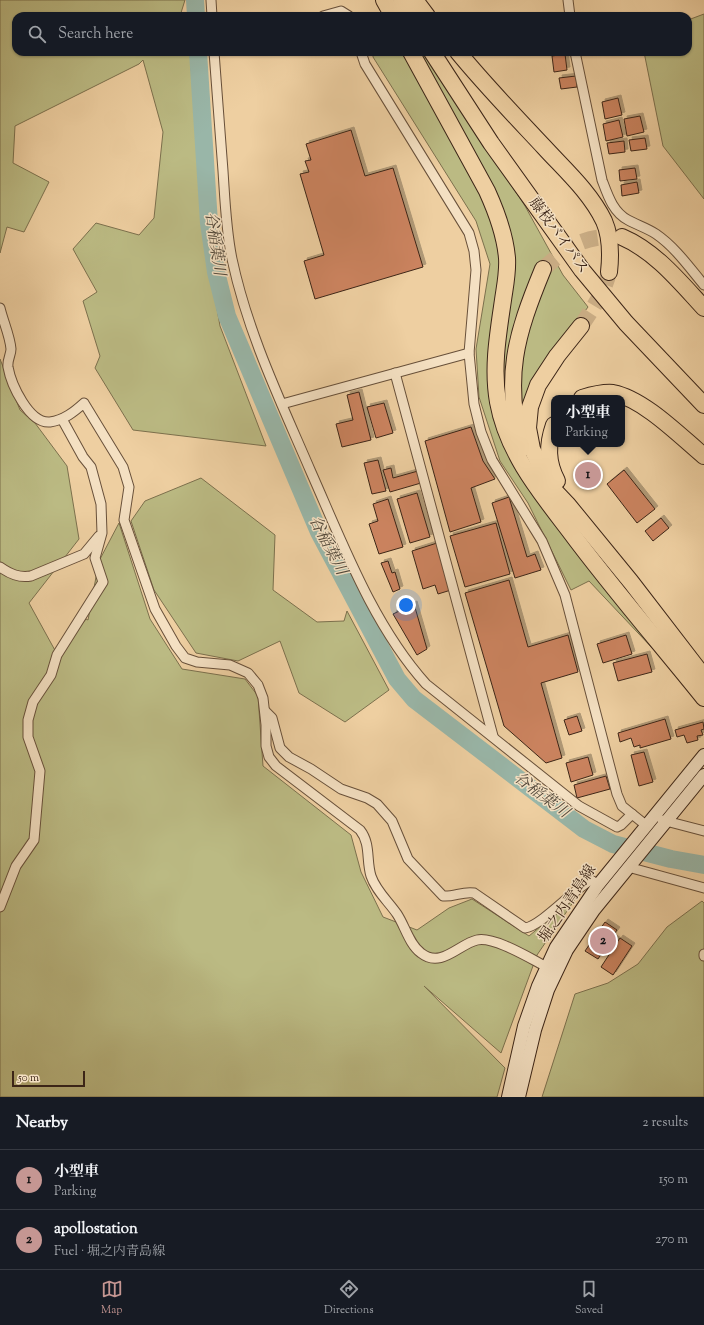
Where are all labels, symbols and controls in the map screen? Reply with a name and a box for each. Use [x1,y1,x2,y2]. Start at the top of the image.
search box [12,12,692,56]
icon: search [26,23,48,45]
text: Search here [58,24,133,45]
street label: 藤枝バイパス [523,194,593,278]
water label: 谷稲葉川 [198,211,230,279]
popup [551,395,625,447]
text: 小型車 [565,403,611,424]
text: Parking [565,424,608,442]
pin: 1 [575,460,601,490]
water label: 谷稲葉川 [302,512,353,582]
your location [396,595,416,615]
water label: 谷稲葉川 [509,768,575,826]
street label: 堀之内青島線 [534,861,602,947]
pin: 2 [590,926,616,956]
scale bar [12,1069,85,1088]
text: 50 m [18,1070,39,1086]
text: Nearby [16,1111,68,1135]
text: 2 results [643,1114,688,1132]
text: 小型車 [54,1162,99,1183]
text: 1 [27,1171,31,1189]
text: 150 m [659,1171,688,1189]
text: Parking [54,1183,96,1201]
text: apollostation [54,1219,138,1240]
text: 2 [26,1231,32,1249]
text: 270 m [655,1231,688,1249]
text: Fuel · 堀之内青島線 [54,1243,165,1261]
tab: Map [101,1278,123,1318]
tab: Directions [324,1278,374,1318]
tab: Saved [575,1278,603,1318]

